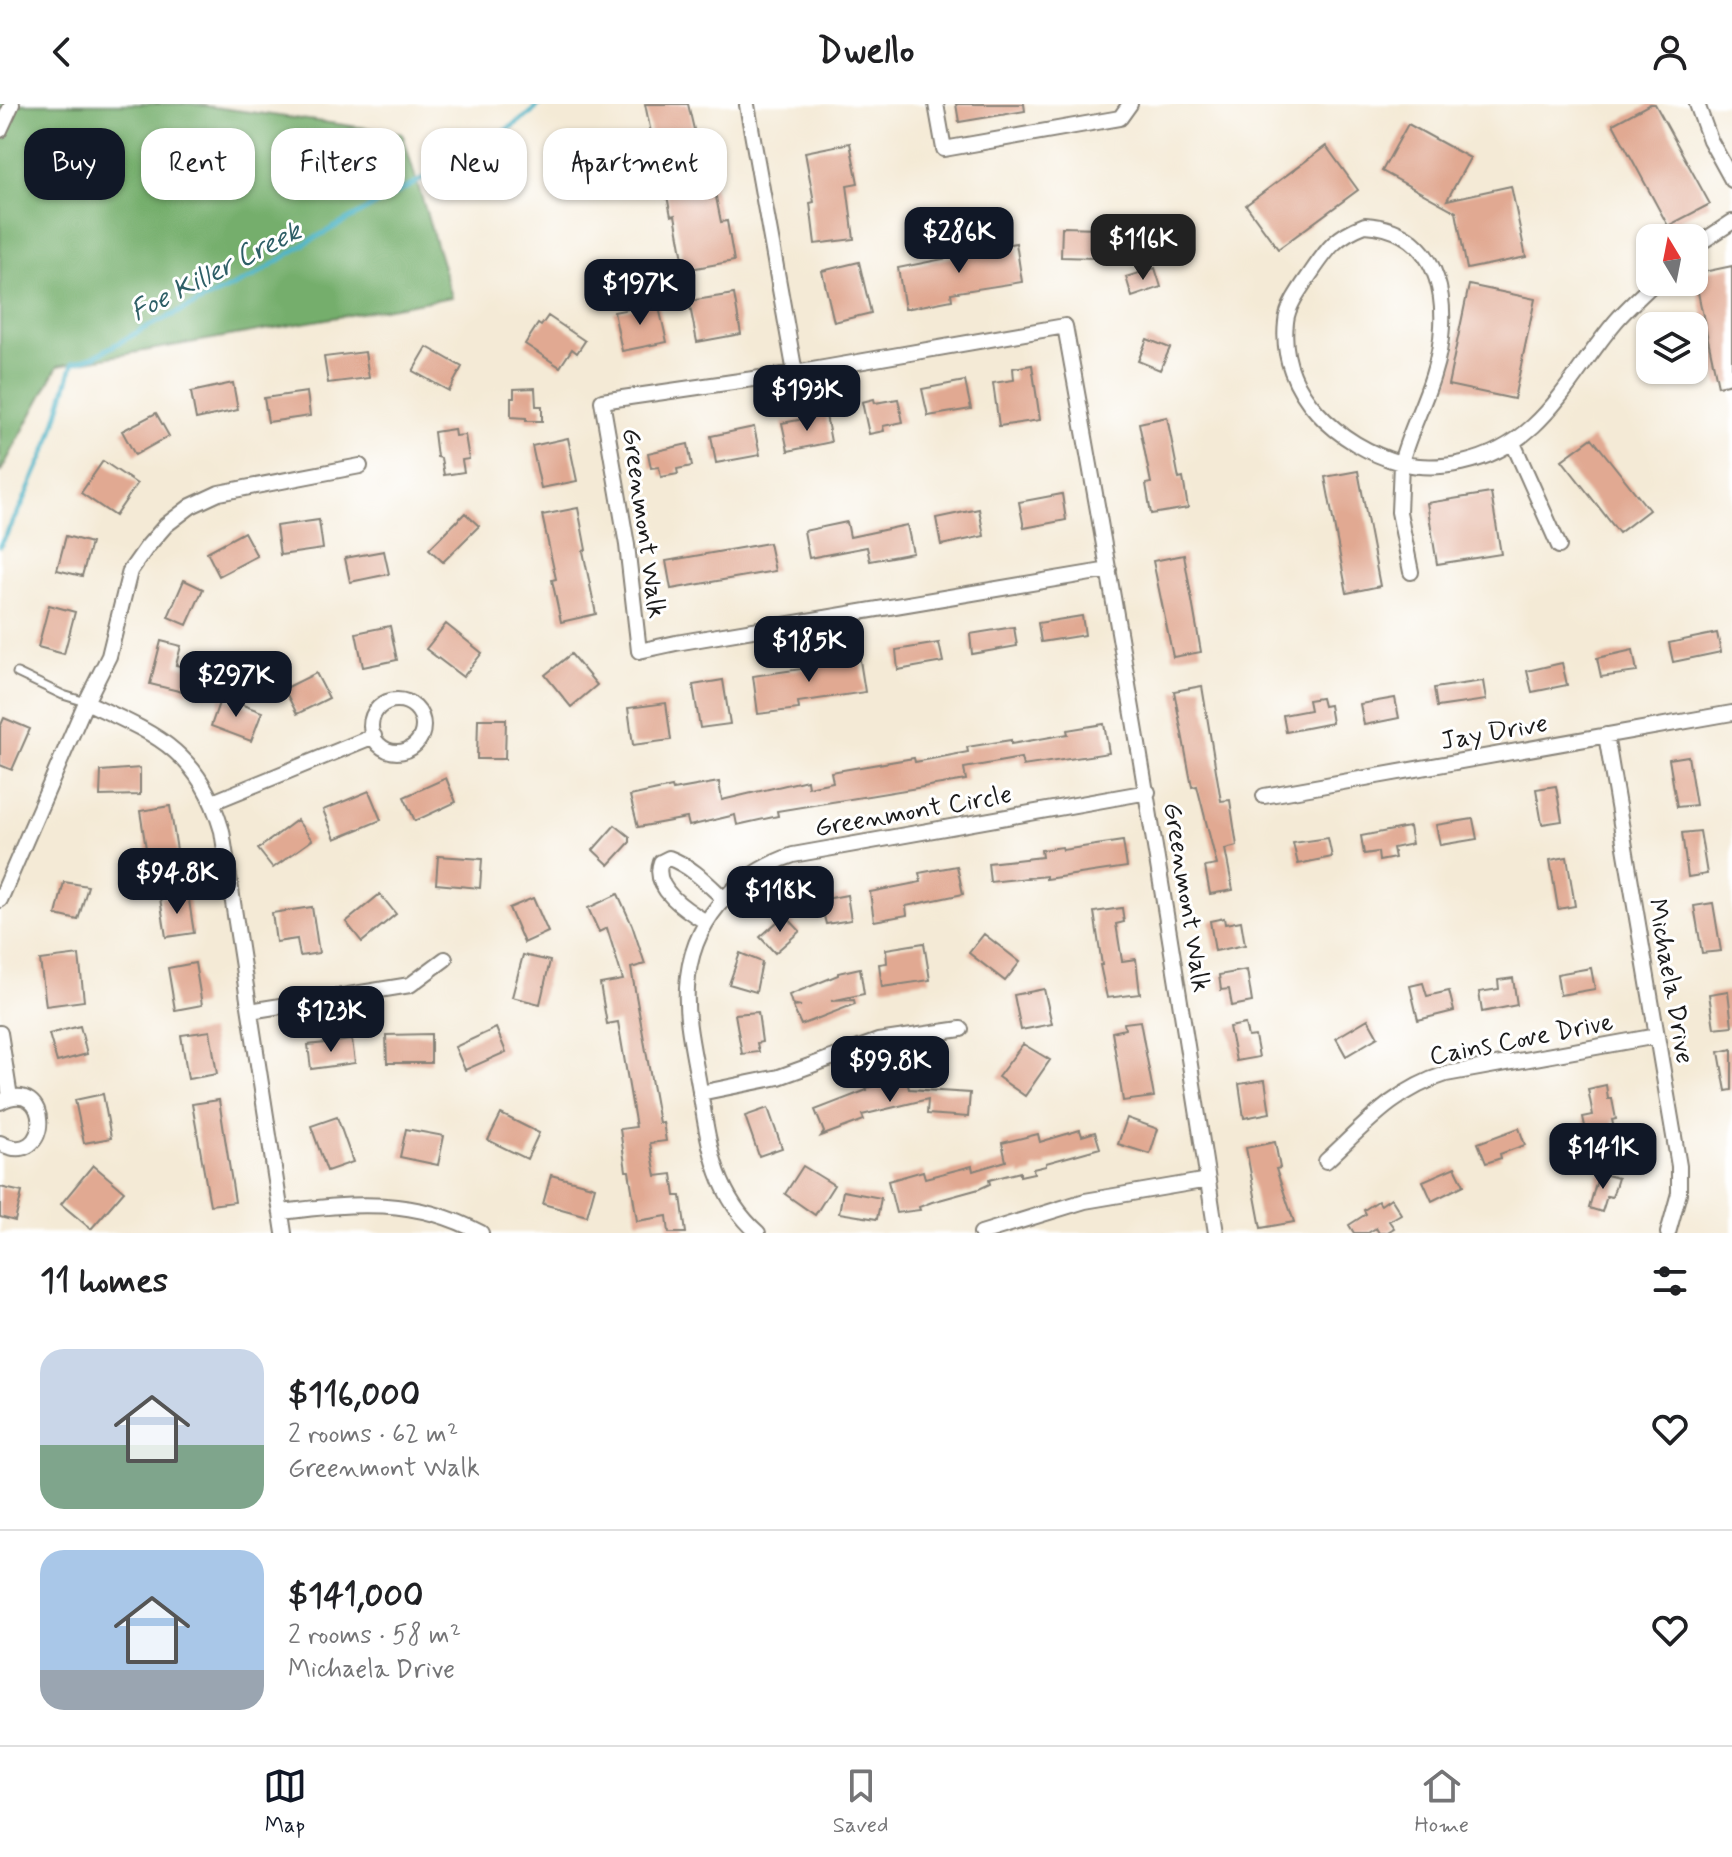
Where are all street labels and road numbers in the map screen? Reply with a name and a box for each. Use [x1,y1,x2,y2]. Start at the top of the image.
street label: Greenmont Walk [613,426,673,621]
street label: Jay Drive [1438,707,1551,759]
street label: Greenmont Circle [812,778,1015,846]
street label: Greenmont Walk [1154,800,1218,995]
street label: Michaela Drive [1639,896,1701,1067]
street label: Cains Cove Drive [1427,1006,1616,1074]

